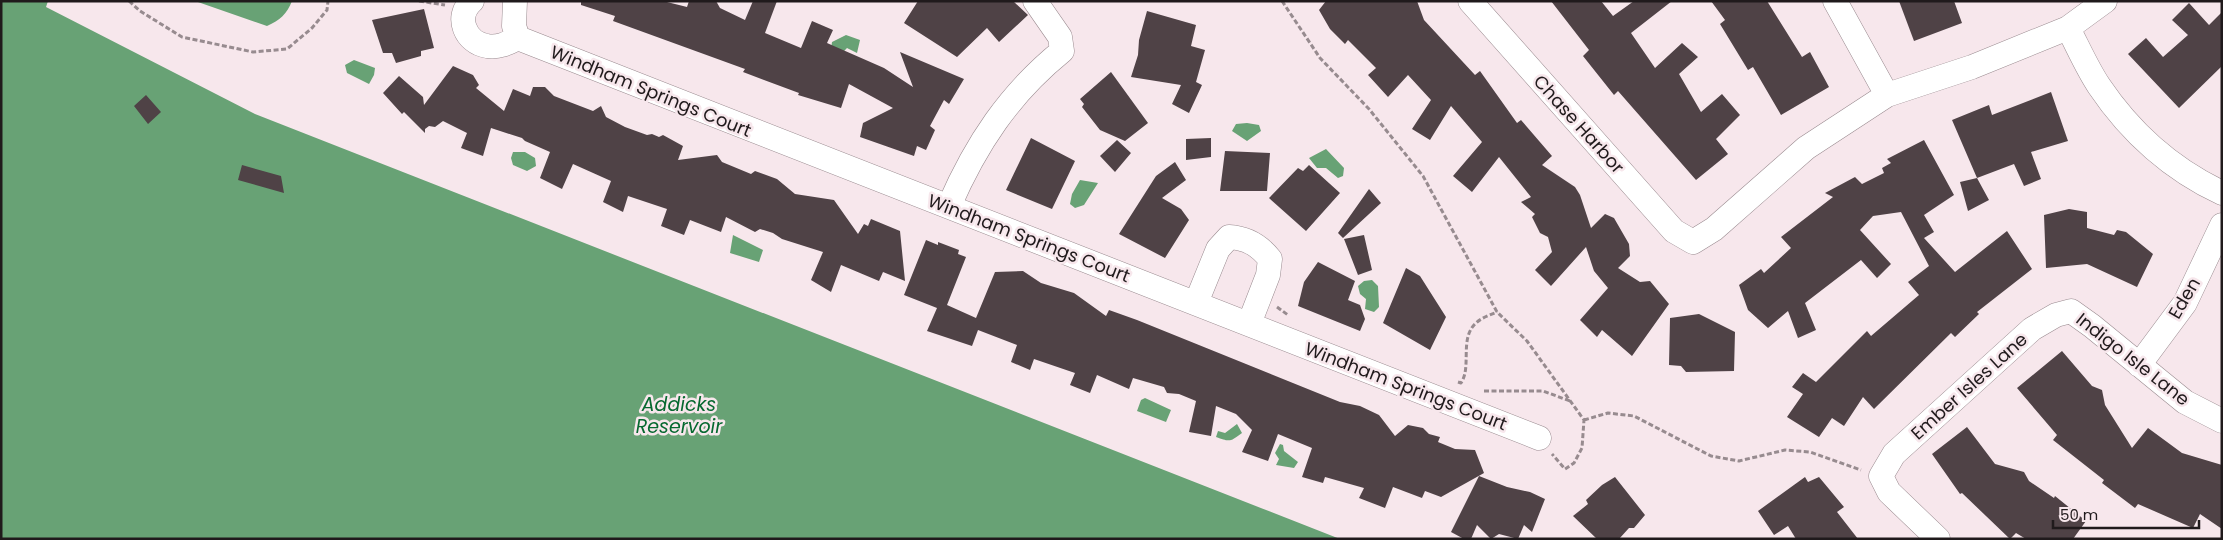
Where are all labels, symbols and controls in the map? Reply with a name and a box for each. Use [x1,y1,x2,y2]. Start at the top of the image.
street label: Windham Springs Court [547,39,755,143]
street label: Chase Harbor [1528,69,1630,179]
street label: Windham Springs Court [924,188,1134,288]
street label: Eden [2162,273,2206,323]
street label: Indigo Isle Lane [2071,307,2195,411]
street label: Ember Isles Lane [1905,327,2033,445]
street label: Windham Springs Court [1301,336,1511,436]
water label: Addicks Reservoir [636,391,723,440]
scale bar [2053,498,2199,530]
text: 50 m [2060,504,2098,525]

